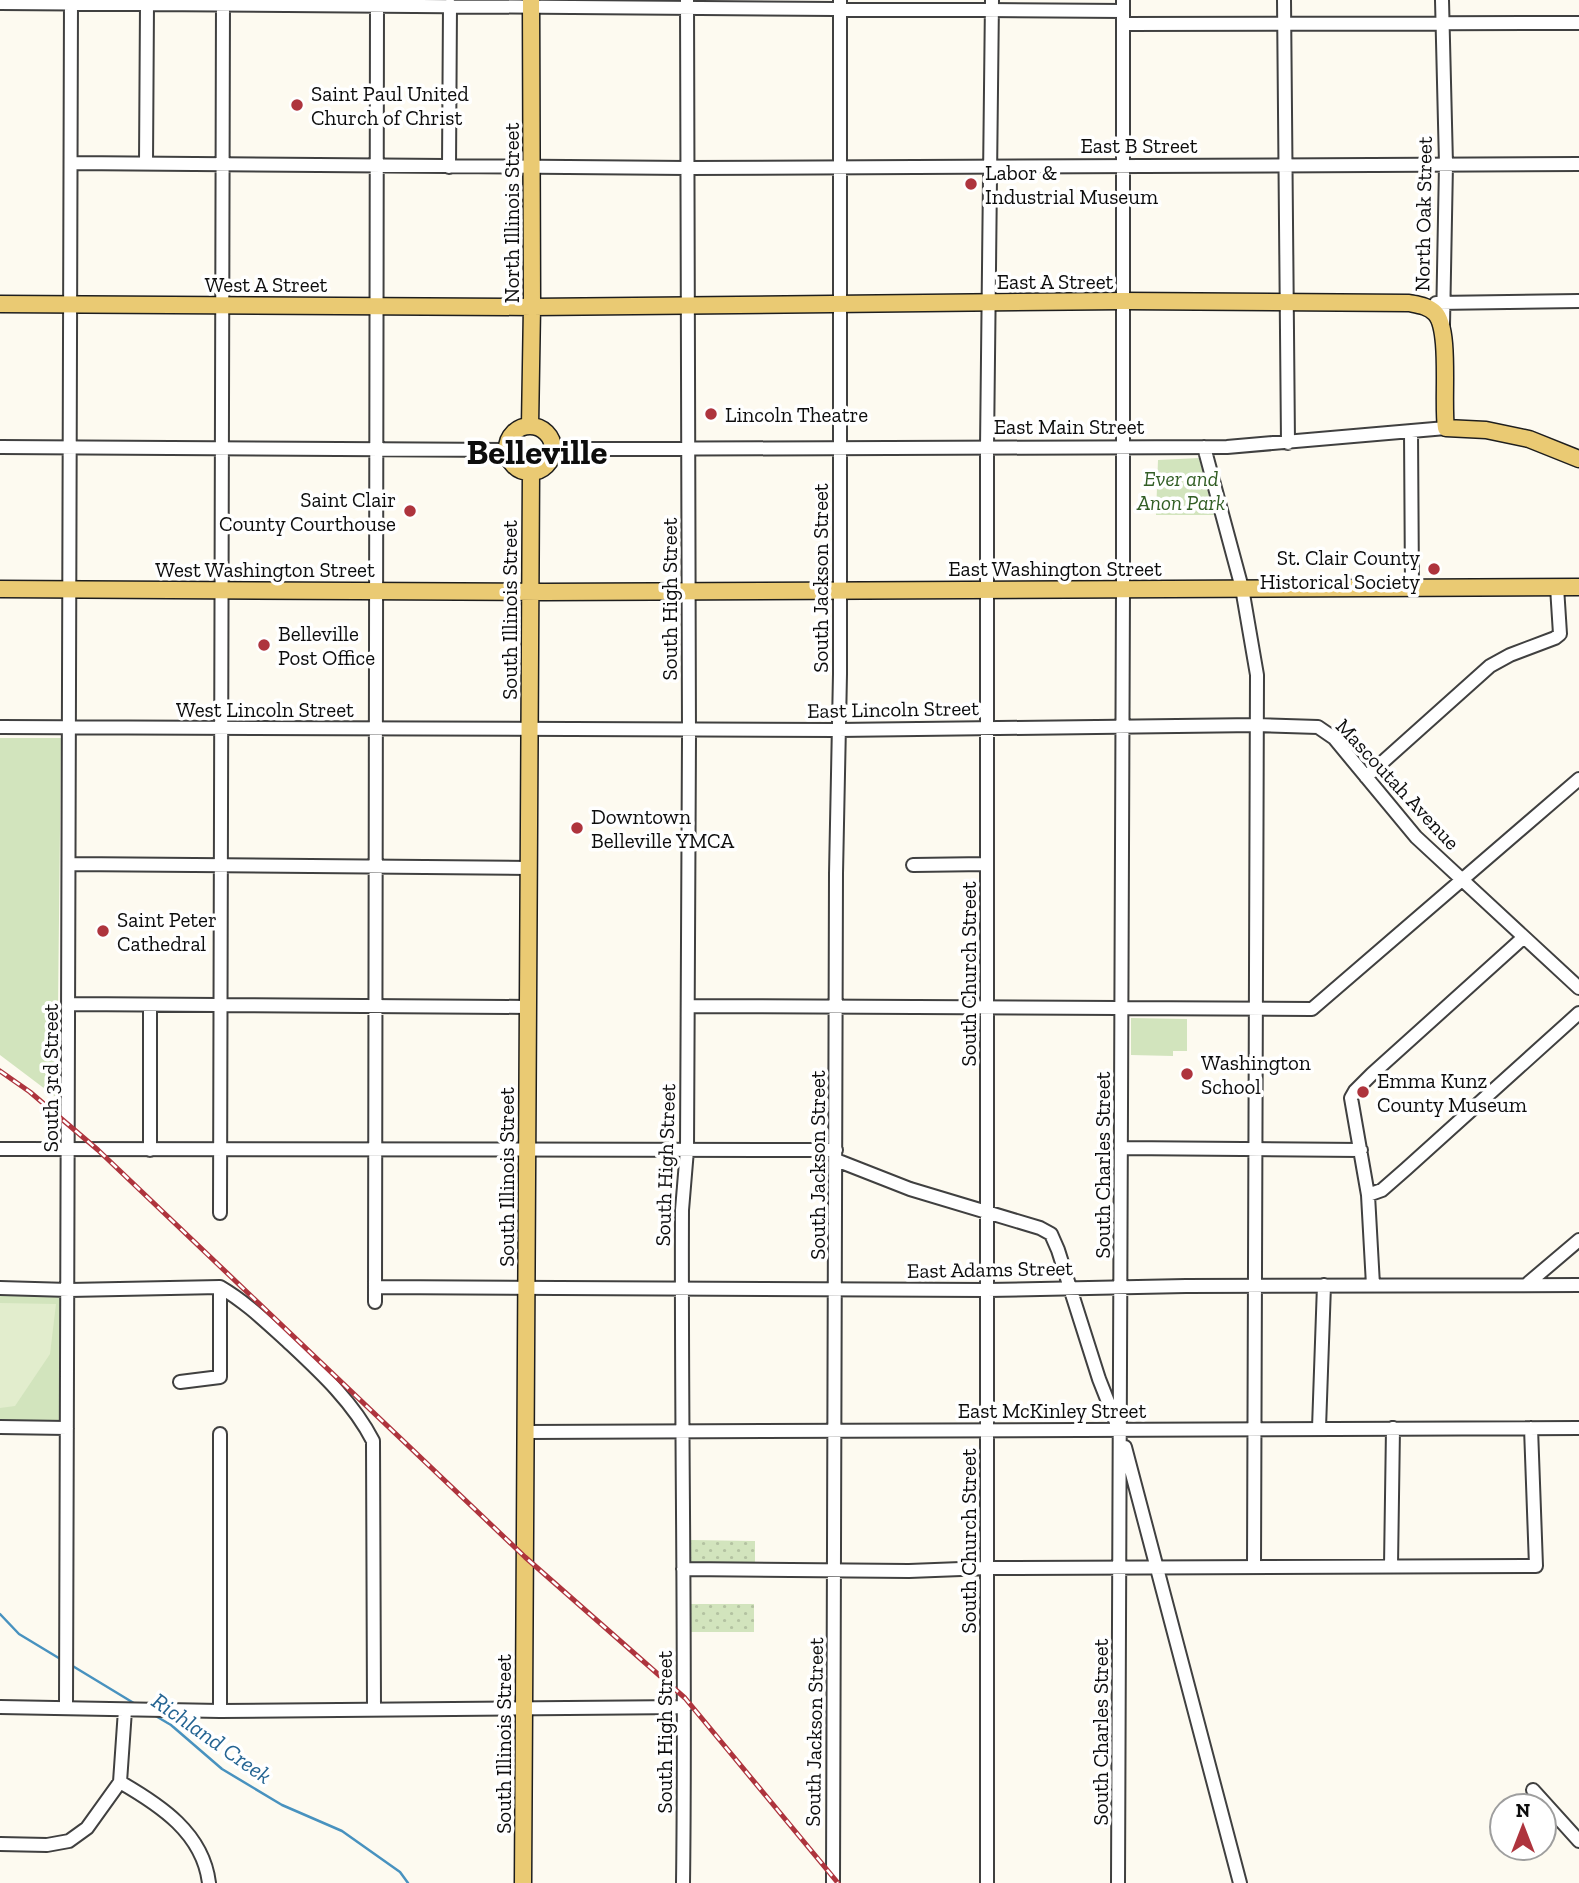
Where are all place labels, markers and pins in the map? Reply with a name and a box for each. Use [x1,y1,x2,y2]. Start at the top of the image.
place label: Saint Paul United Church of Christ [311,81,469,130]
marker: Saint Paul United Church of Christ [289,97,305,113]
place label: Labor & Industrial Museum [985,160,1158,209]
marker: Labor & Industrial Museum [963,176,979,192]
place label: Lincoln Theatre [725,402,868,427]
marker: Lincoln Theatre [703,406,719,422]
place label: Saint Clair County Courthouse [219,487,396,536]
marker: Saint Clair County Courthouse [402,503,418,519]
place label: St. Clair County Historical Society [1260,545,1420,594]
marker: St. Clair County Historical Society [1426,561,1442,577]
place label: Belleville Post Office [278,621,375,670]
marker: Belleville Post Office [256,637,272,653]
place label: Downtown Belleville YMCA [591,804,735,853]
marker: Downtown Belleville YMCA [569,820,585,836]
place label: Saint Peter Cathedral [117,907,217,956]
marker: Saint Peter Cathedral [95,923,111,939]
place label: Washington School [1201,1050,1311,1099]
marker: Washington School [1179,1066,1195,1082]
place label: Emma Kunz County Museum [1377,1068,1527,1117]
marker: Emma Kunz County Museum [1355,1084,1371,1100]

